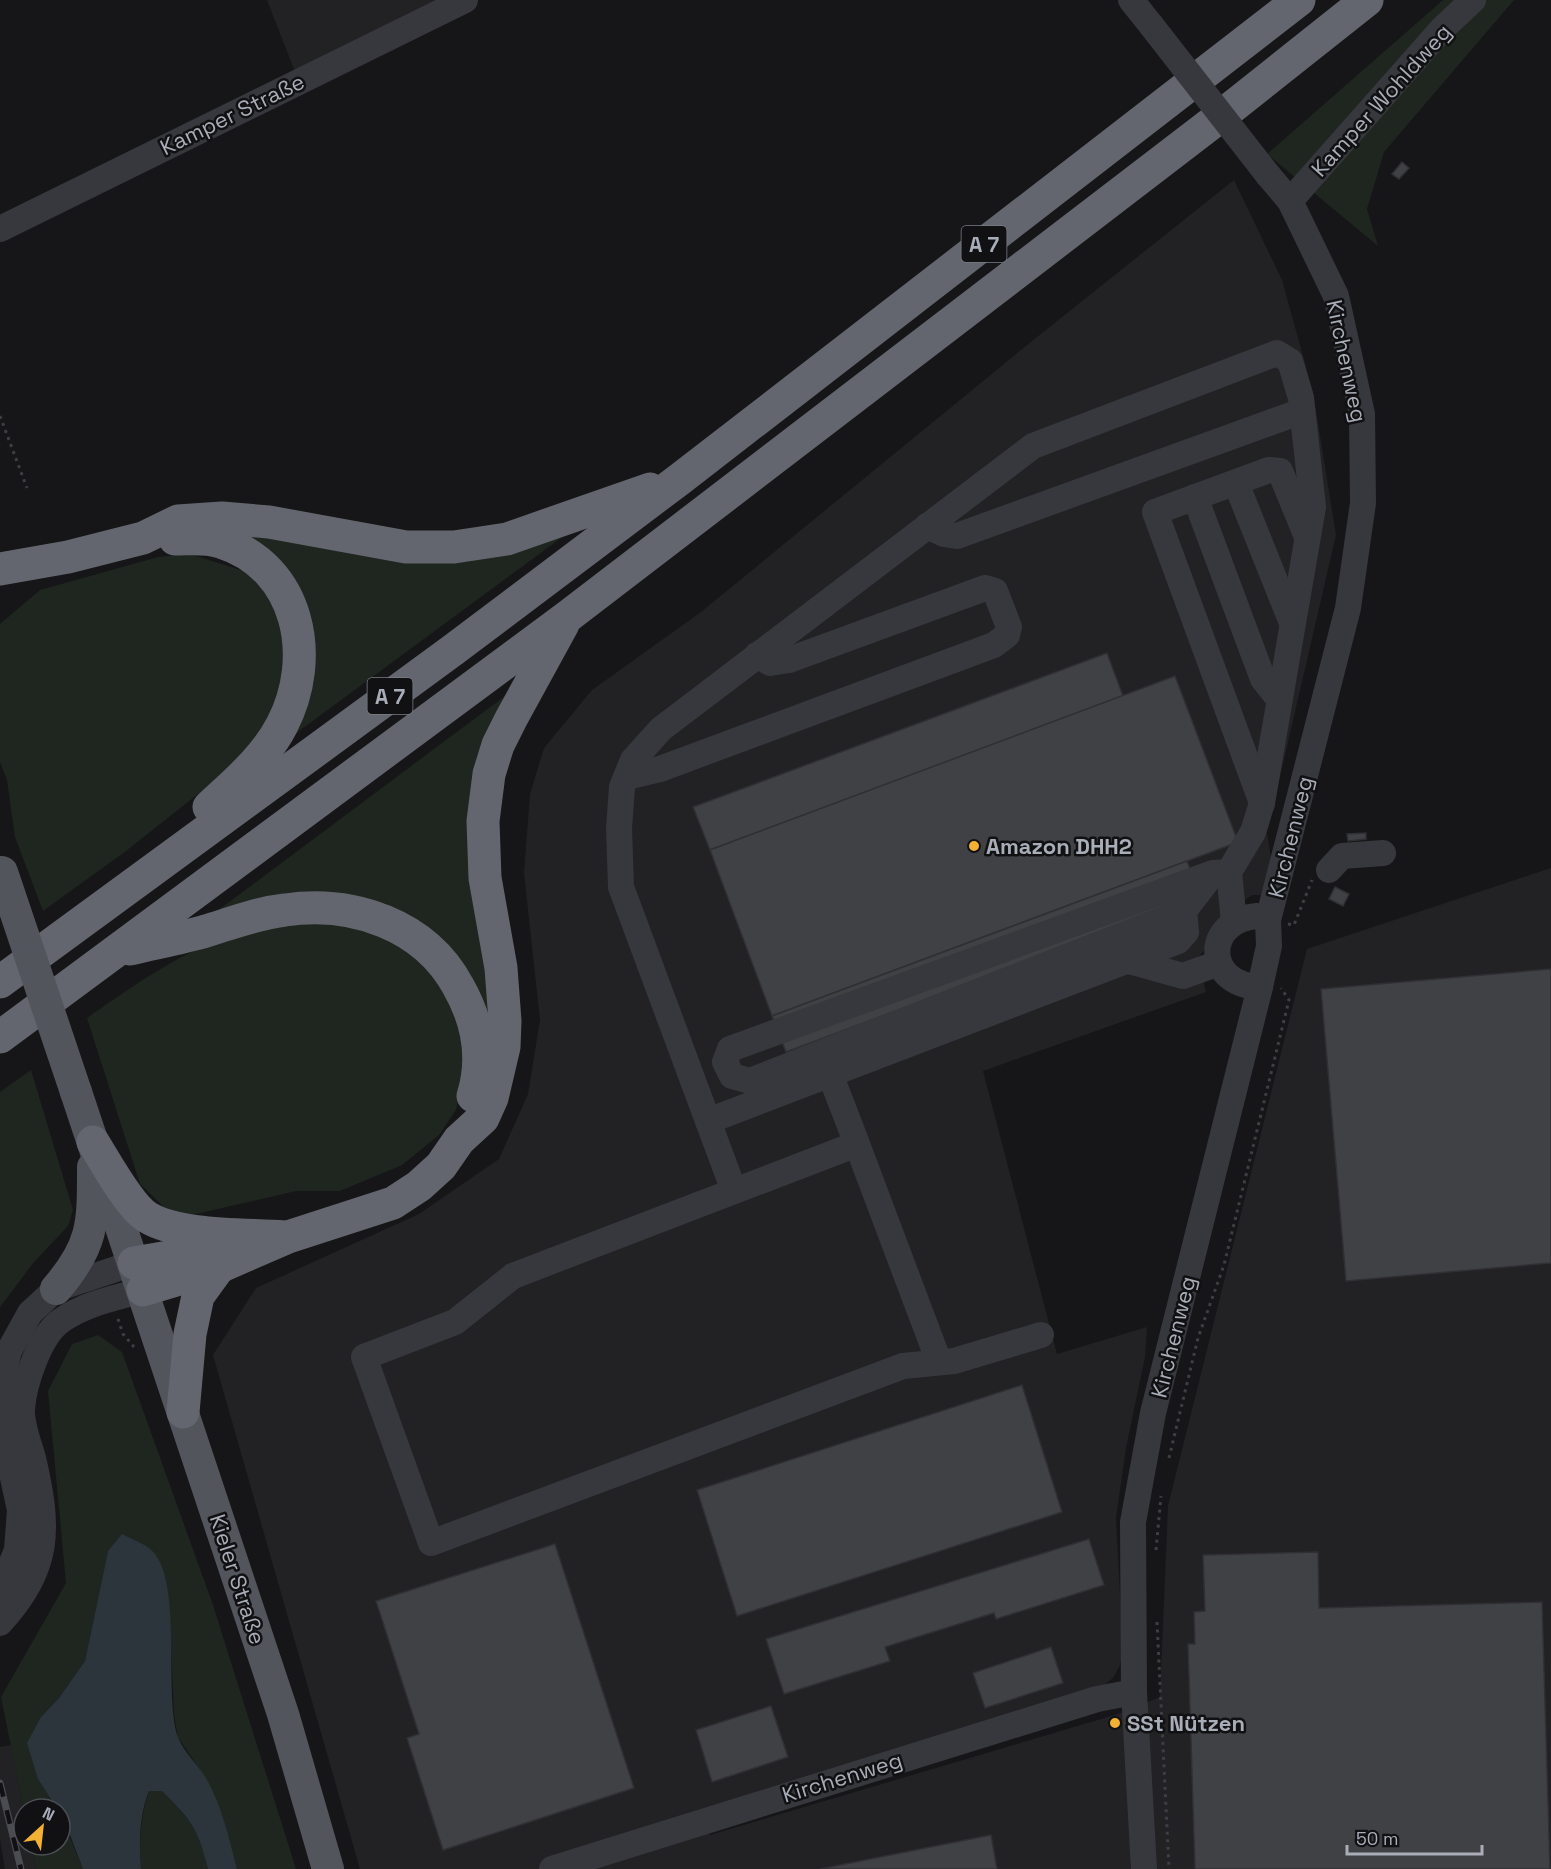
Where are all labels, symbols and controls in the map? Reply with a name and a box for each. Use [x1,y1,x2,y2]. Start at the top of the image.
street label: Kamper Wohldweg [1305,18,1457,182]
street label: Kamper Straße [155,67,309,161]
road number: A 7 [962,226,1006,262]
street label: Kirchenweg [1320,297,1374,425]
road number: A 7 [368,678,412,714]
street label: Kirchenweg [1261,773,1319,901]
place label: Amazon DHH2 [986,832,1132,860]
marker: Amazon DHH2 [967,839,981,853]
street label: Kirchenweg [1144,1273,1202,1401]
street label: Kieler Straße [204,1510,272,1648]
place label: SSt Nützen [1127,1709,1245,1737]
marker: SSt Nützen [1108,1716,1122,1730]
street label: Kirchenweg [778,1745,906,1809]
north arrow [12,1797,72,1857]
text: N [39,1802,58,1826]
scale bar [1347,1818,1482,1856]
text: 50 m [1356,1827,1398,1850]

